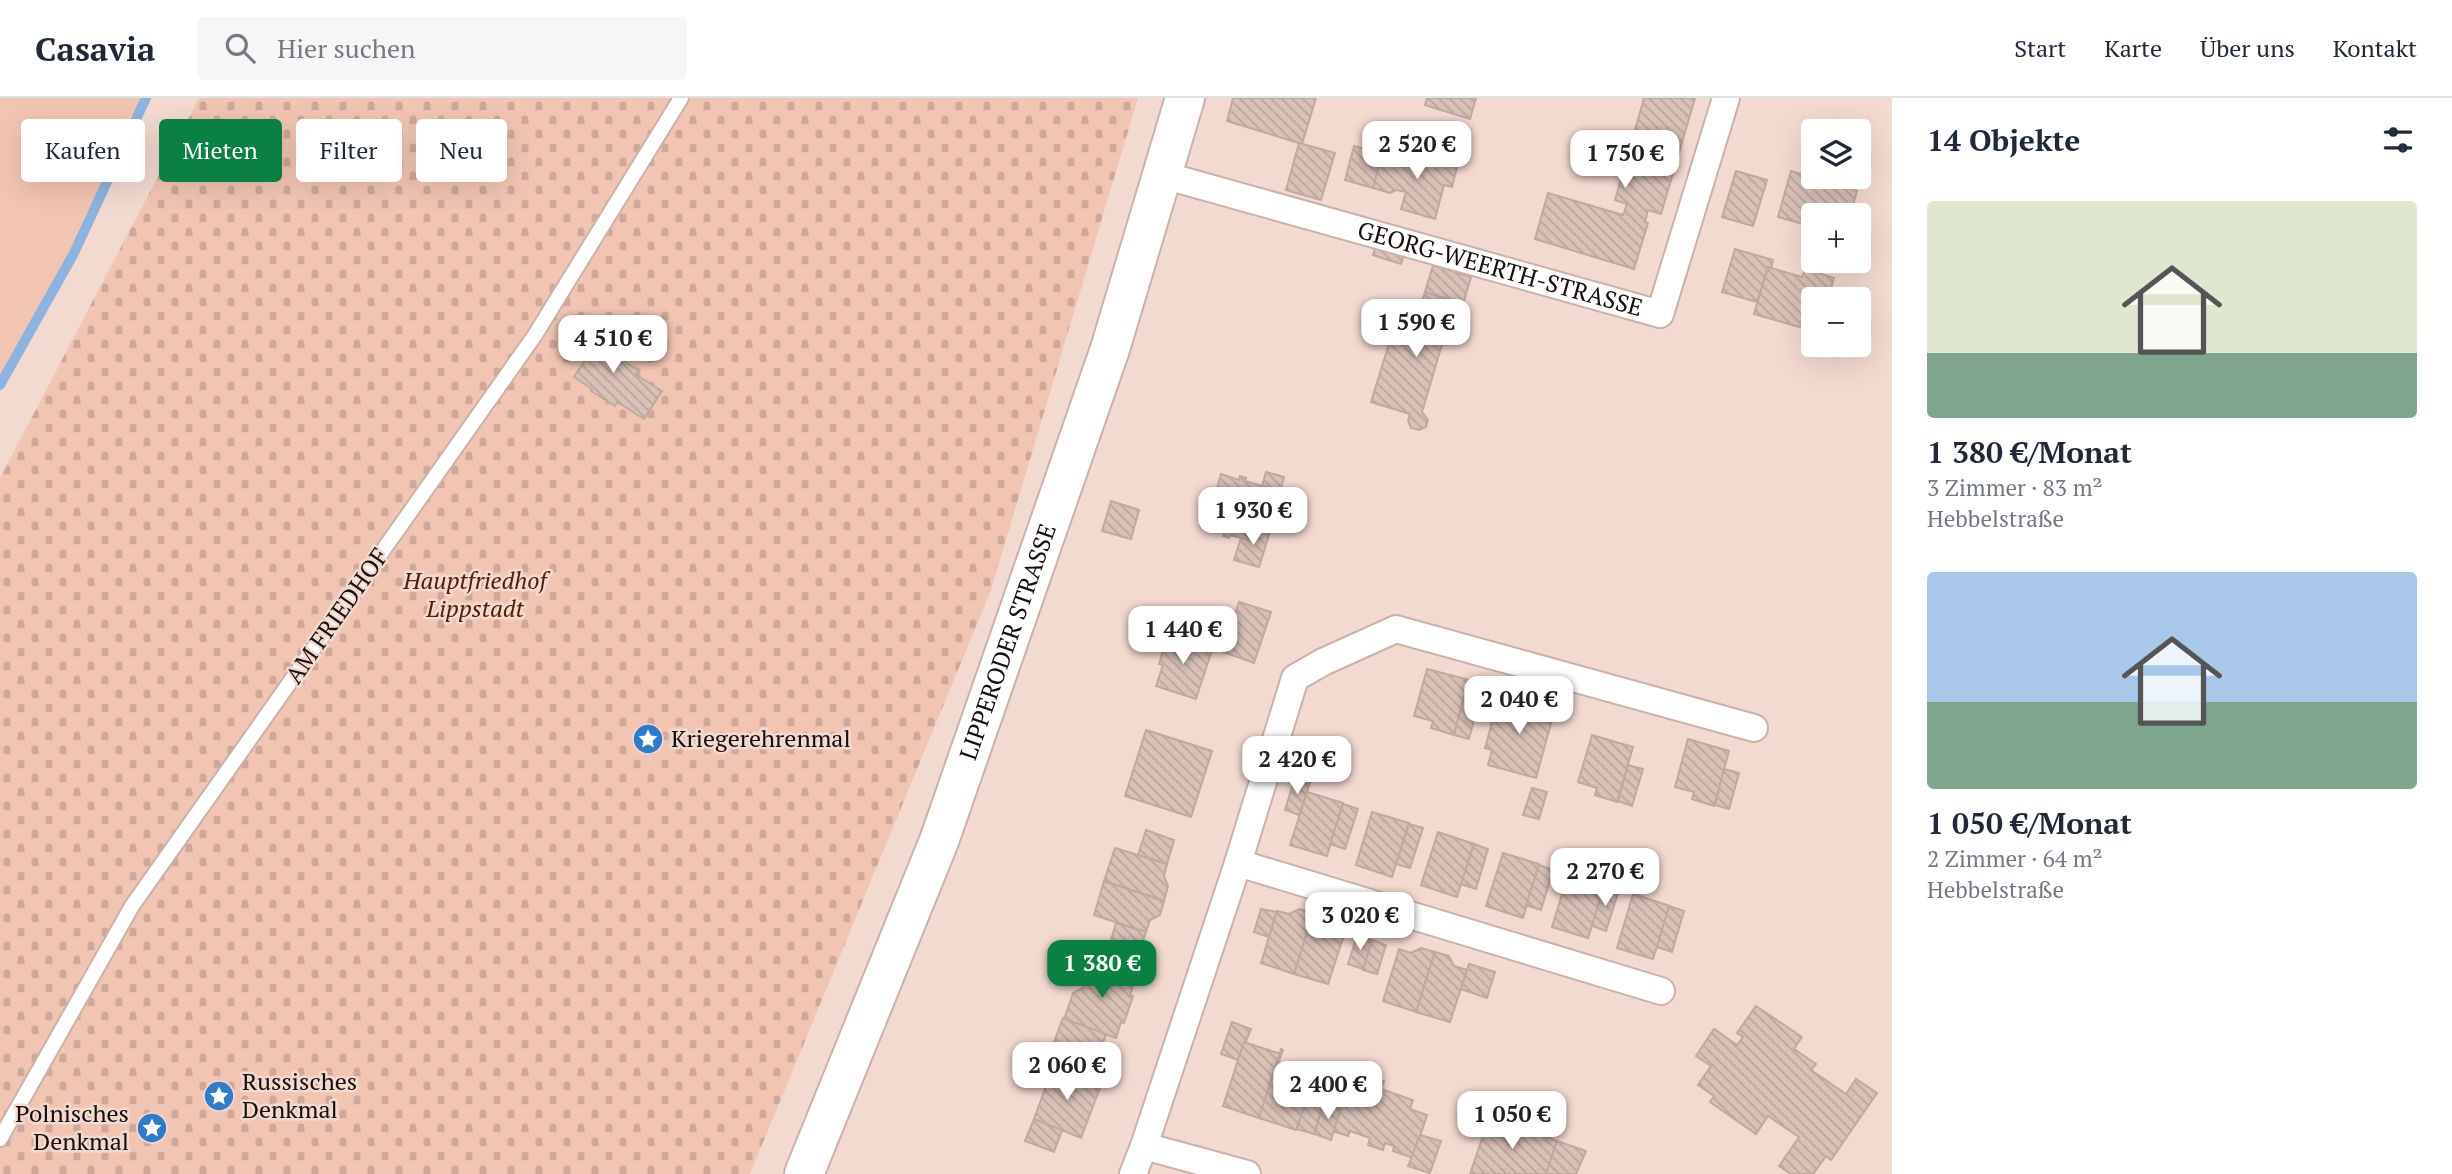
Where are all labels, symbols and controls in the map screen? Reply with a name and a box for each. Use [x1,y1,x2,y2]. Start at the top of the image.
search box [197,17,687,80]
text: Casavia [35,27,155,70]
icon: search [221,29,259,67]
text: Hier suchen [277,31,416,65]
text: Start [2014,32,2066,64]
text: Karte [2104,32,2162,64]
text: Über uns [2200,32,2295,64]
text: Kontakt [2333,32,2417,64]
chip: Kaufen [21,119,145,182]
chip: Mieten [159,119,282,182]
chip: Filter [296,119,402,182]
chip: Neu [416,119,507,182]
map controls [1801,119,1871,357]
button: layers [1801,119,1871,189]
text: 14 Objekte [1927,120,2080,160]
icon: filters [2379,121,2417,159]
pin: 2 520 € [1352,122,1482,181]
text: 2 520 € [1378,128,1456,159]
pin: 1 750 € [1560,130,1690,190]
text: 1 750 € [1586,137,1664,168]
button: + [1801,203,1871,273]
street label: GEORG-WEERTH-STRASSE [1354,213,1646,323]
icon: home [2109,247,2235,373]
button: − [1801,287,1871,357]
pin: 1 590 € [1351,300,1481,359]
text: 1 590 € [1377,306,1455,337]
pin: 4 510 € [548,316,678,375]
text: 4 510 € [574,322,652,353]
text: 1 380 €/Monat [1927,432,2132,472]
text: 3 Zimmer · 83 m² [1927,472,2102,503]
pin: 1 930 € [1188,488,1318,547]
text: 1 930 € [1214,494,1292,525]
text: Hebbelstraße [1927,503,2064,534]
street label: LIPPERODER STRASSE [951,519,1063,764]
street label: AM FRIEDHOF [277,541,395,690]
park label: Hauptfriedhof Lippstadt [402,564,552,624]
pin: 1 440 € [1118,606,1248,666]
text: 1 440 € [1144,613,1222,644]
icon: home [2109,618,2235,744]
pin: 2 040 € [1454,676,1584,736]
text: 2 040 € [1480,683,1558,714]
place icon: Kriegerehrenmal [631,722,665,756]
place label: Kriegerehrenmal [671,722,851,754]
pin: 2 420 € [1232,736,1362,796]
text: 2 420 € [1258,743,1336,774]
text: 1 050 €/Monat [1927,803,2132,843]
text: 2 Zimmer · 64 m² [1927,843,2102,874]
pin: 2 270 € [1540,848,1670,908]
text: 2 270 € [1566,855,1644,886]
text: Hebbelstraße [1927,874,2064,905]
pin: 3 020 € [1295,892,1425,952]
text: 3 020 € [1321,899,1399,930]
pin: 1 380 € [1037,940,1167,1000]
text: 1 380 € [1063,947,1141,978]
pin: 2 060 € [1002,1042,1132,1102]
text: 2 060 € [1028,1049,1106,1080]
pin: 2 400 € [1263,1062,1393,1121]
place label: Russisches Denkmal [242,1065,357,1125]
text: 2 400 € [1289,1068,1367,1099]
place icon: Russisches Denkmal [202,1079,236,1113]
pin: 1 050 € [1447,1091,1577,1151]
place label: Polnisches Denkmal [15,1097,129,1157]
text: 1 050 € [1473,1098,1551,1129]
place icon: Polnisches Denkmal [135,1111,169,1145]

